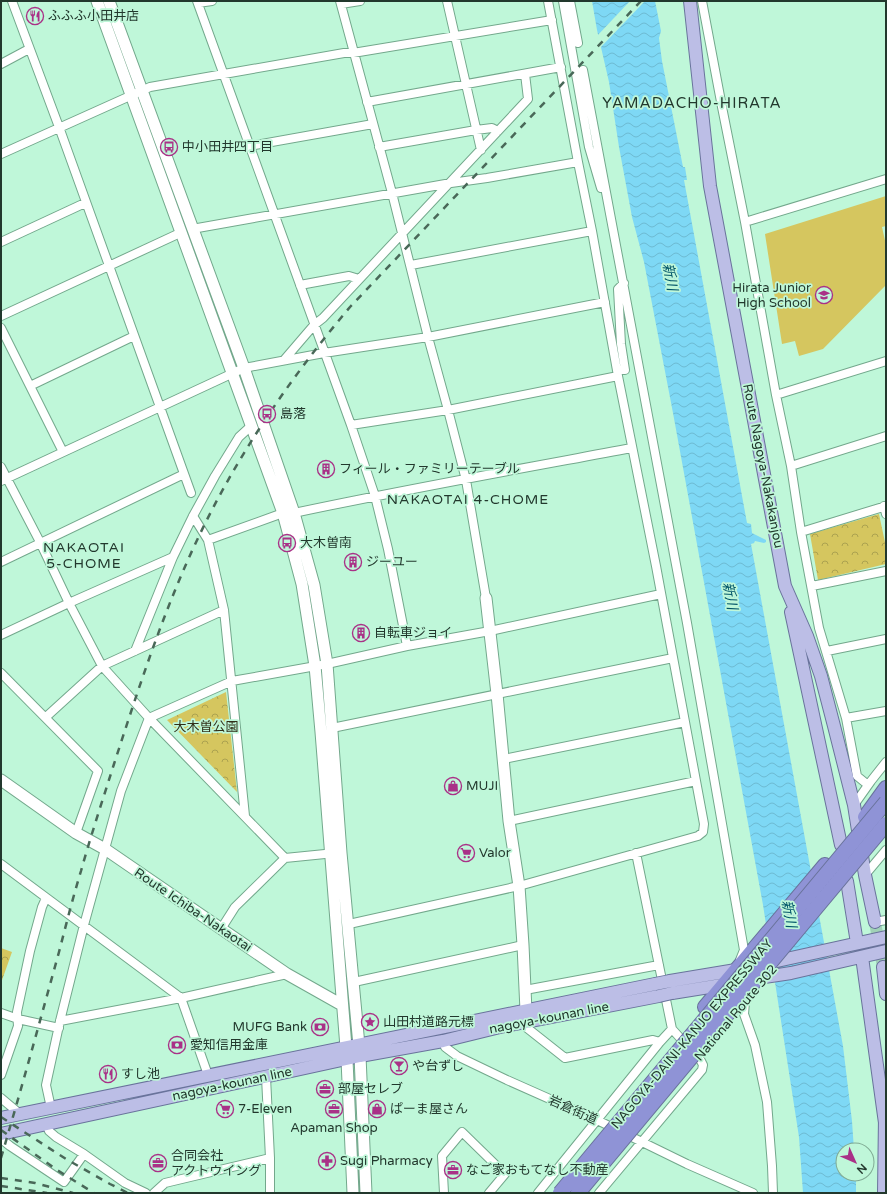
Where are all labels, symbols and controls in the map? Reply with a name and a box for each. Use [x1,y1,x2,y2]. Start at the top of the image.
restaurant icon: ふふふ小田井店 [25,6,45,26]
place label: ふふふ小田井店 [48,8,139,24]
district label: YAMADACHO-HIRATA [602,94,782,112]
bus stop icon: 中小田井四丁目 [159,137,179,157]
place label: 中小田井四丁目 [182,139,273,155]
water label: 新川 [659,262,681,294]
place label: Hirata Junior High School [732,280,811,311]
school or university icon: Hirata Junior High School [814,285,834,305]
street label: Route Nagoya-Nakakanjou [739,382,787,550]
bus stop icon: 島落 [257,404,277,424]
place label: 島落 [280,406,306,422]
building icon: フィール・ファミリーテーブル [316,459,336,479]
place label: フィール・ファミリーテーブル [339,461,520,477]
district label: NAKAOTAI 4-CHOME [387,491,549,508]
bus stop icon: 大木曽南 [277,533,297,553]
place label: 大木曽南 [300,535,352,551]
district label: NAKAOTAI 5-CHOME [43,539,125,572]
building icon: ジーユー [343,552,363,572]
place label: ジーユー [366,554,418,570]
water label: 新川 [719,581,741,613]
building icon: 自転車ジョイ [351,623,371,643]
place label: 自転車ジョイ [374,625,452,641]
park label: 大木曽公園 [173,719,239,735]
shop icon: MUJI [443,776,463,796]
place label: MUJI [466,778,498,794]
supermarket icon: Valor [456,843,476,863]
place label: Valor [479,845,511,861]
street label: Route Ichiba-Nakaotai [131,865,255,955]
water label: 新川 [778,899,800,931]
street label: NAGOYA-DAINI-KANJO EXPRESSWAY [608,936,776,1132]
street label: National Route 302 [691,962,781,1064]
street label: nagoya-kounan line [488,999,610,1037]
place icon: 山田村道路元標 [360,1012,380,1032]
place label: 山田村道路元標 [383,1014,474,1030]
bank icon: MUFG Bank [310,1017,330,1037]
place label: MUFG Bank [232,1019,307,1035]
bank icon: 愛知信用金庫 [167,1035,187,1055]
place label: 愛知信用金庫 [190,1037,268,1053]
bar icon: や台ずし [389,1056,409,1076]
place label: や台ずし [412,1058,464,1074]
restaurant icon: すし池 [98,1064,118,1084]
street label: nagoya-kounan line [171,1064,293,1104]
place label: すし池 [121,1066,160,1082]
office icon: 部屋セレブ [315,1079,335,1099]
place label: 部屋セレブ [338,1081,403,1097]
street label: 岩倉街道 [546,1092,600,1128]
supermarket icon: 7-Eleven [215,1099,235,1119]
office icon: Apaman Shop [324,1099,344,1119]
shop icon: ぱーま屋さん [367,1099,387,1119]
place label: 7-Eleven [238,1101,292,1117]
place label: ぱーま屋さん [390,1101,468,1117]
place label: Apaman Shop [290,1120,378,1136]
north arrow [835,1142,875,1182]
place label: 合同会社 アクトウイング [171,1148,261,1179]
pharmacy icon: Sugi Pharmacy [317,1151,337,1171]
office icon: 合同会社 アクトウイング [148,1153,168,1173]
place label: Sugi Pharmacy [340,1153,433,1169]
office icon: なご家おもてなし不動産 [443,1160,463,1180]
text: N [854,1161,869,1176]
place label: なご家おもてなし不動産 [466,1162,608,1178]

